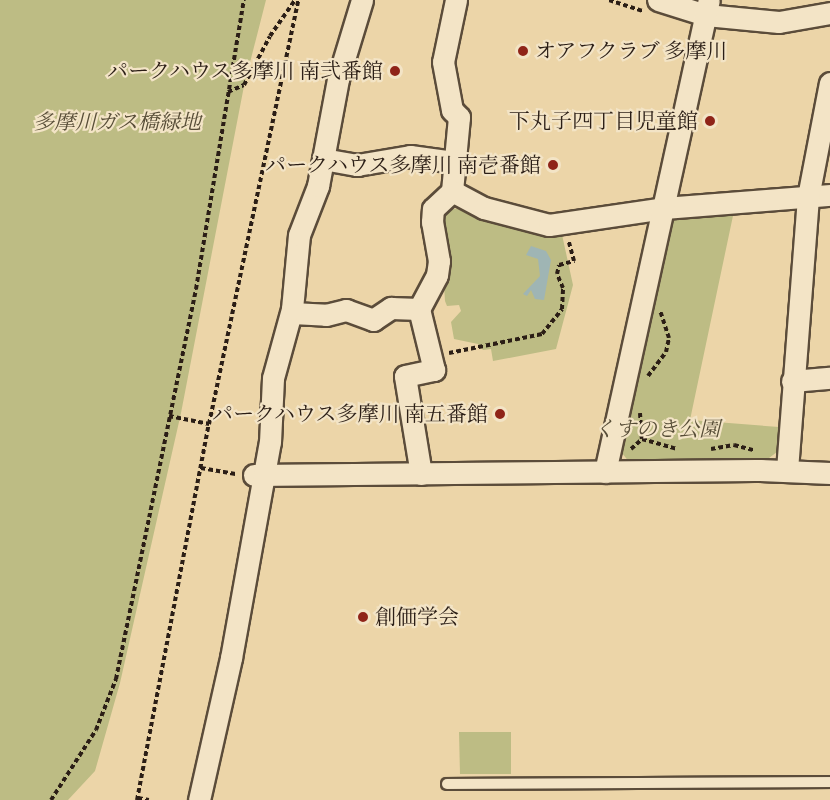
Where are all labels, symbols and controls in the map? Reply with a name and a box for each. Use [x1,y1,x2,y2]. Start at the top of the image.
place label: オアフクラブ 多摩川 [535,38,729,64]
marker: オアフクラブ 多摩川 [516,44,530,58]
place label: パークハウス多摩川 南弐番館 [105,58,383,84]
marker: パークハウス多摩川 南弐番館 [388,64,402,78]
place label: 下丸子四丁目児童館 [509,108,698,134]
park label: 多摩川ガス橋緑地 [33,109,201,135]
marker: 下丸子四丁目児童館 [703,114,717,128]
place label: パークハウス多摩川 南壱番館 [263,152,541,178]
marker: パークハウス多摩川 南壱番館 [546,158,560,172]
place label: パークハウス多摩川 南五番館 [210,401,488,427]
marker: パークハウス多摩川 南五番館 [493,407,507,421]
park label: くすのき公園 [594,416,720,442]
place label: 創価学会 [375,604,459,630]
marker: 創価学会 [356,610,370,624]

